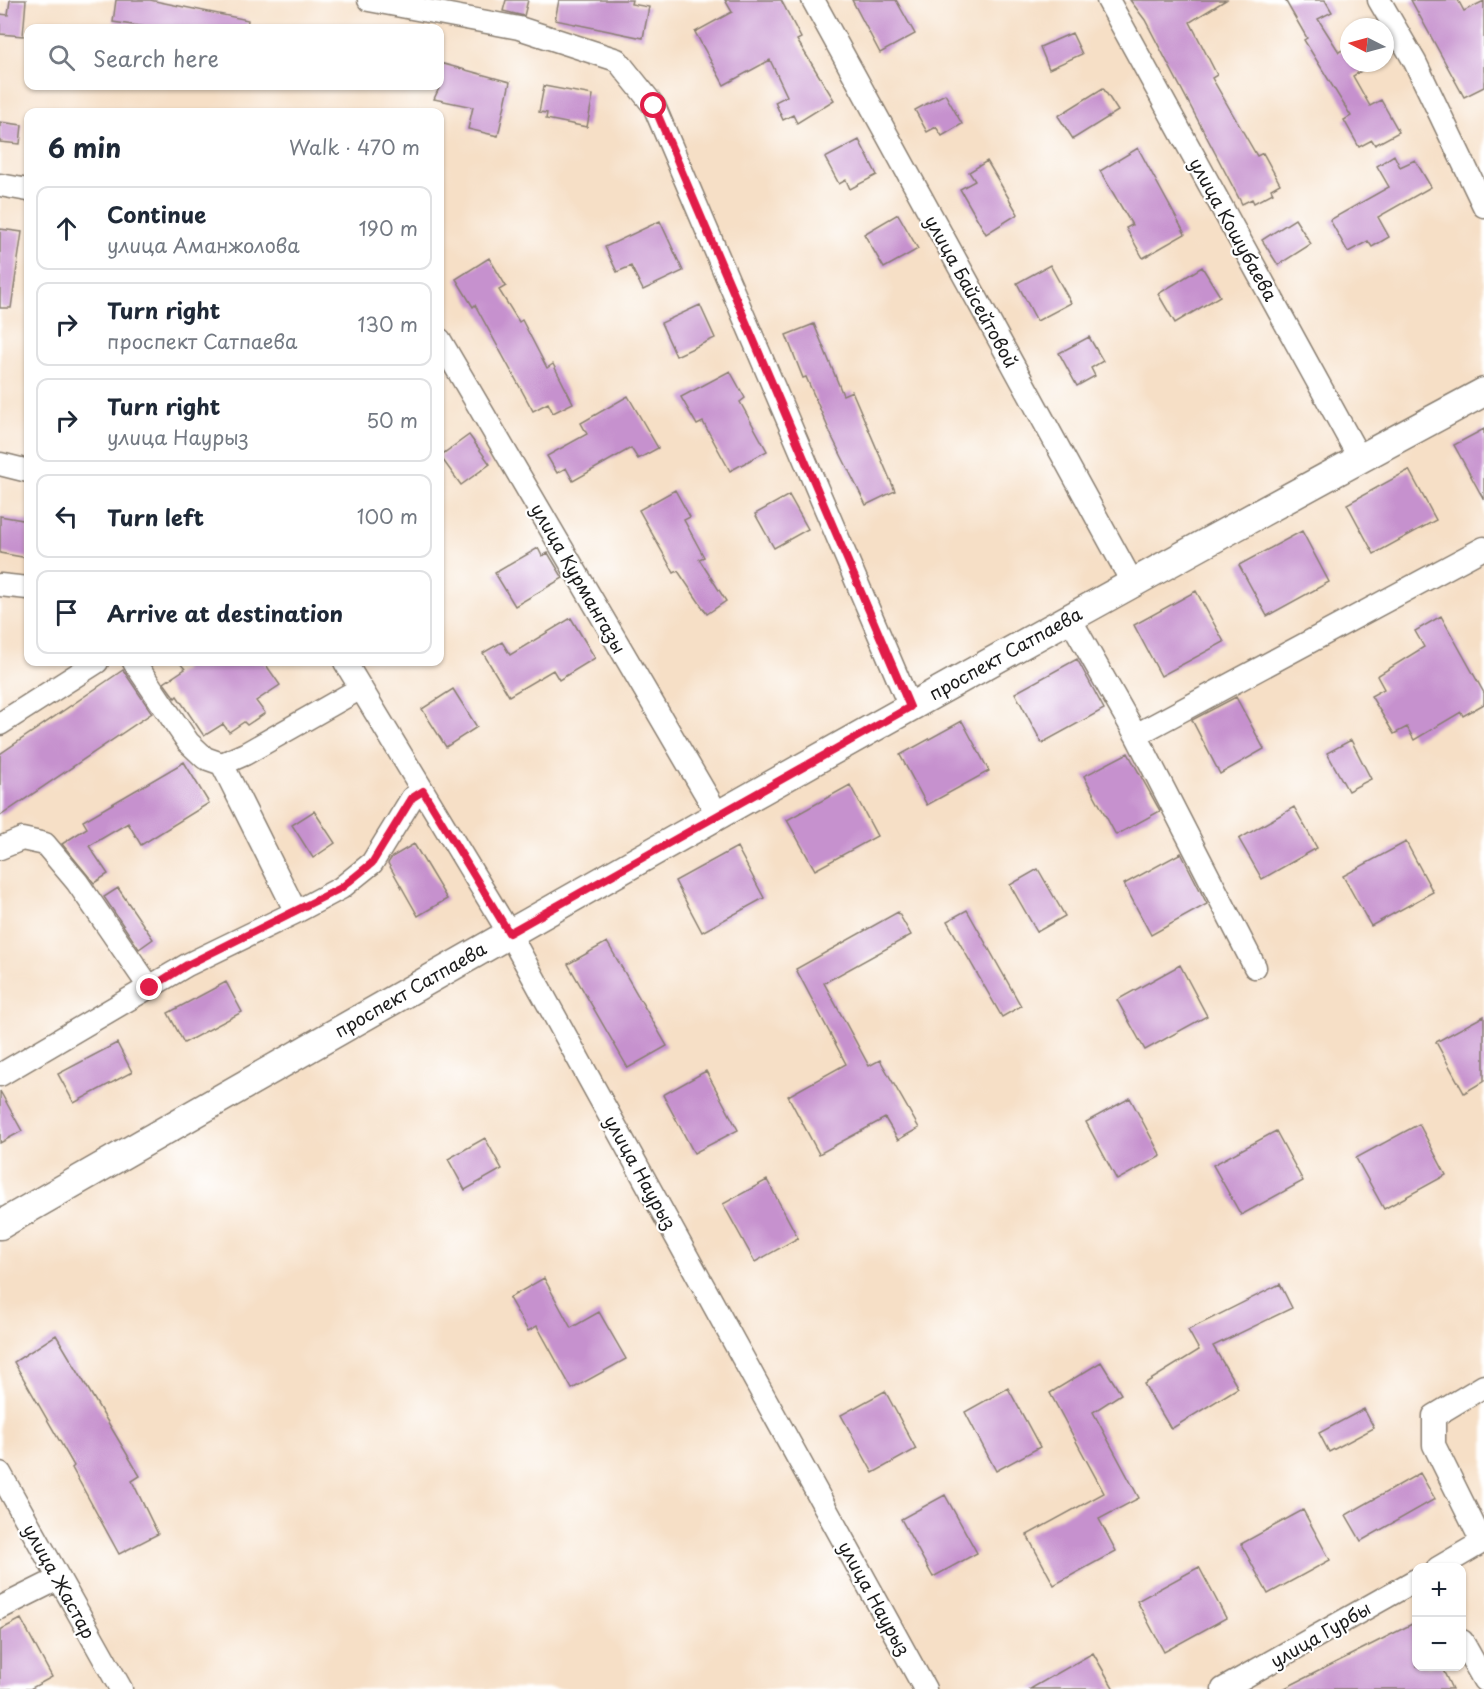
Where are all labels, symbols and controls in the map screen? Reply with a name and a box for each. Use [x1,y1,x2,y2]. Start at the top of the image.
north arrow [1340,18,1394,72]
search box [24,24,444,90]
icon: search [45,41,78,74]
text: Search here [93,41,219,74]
route start [640,92,666,118]
text: 6 min [48,128,121,167]
text: Walk · 470 m [289,132,420,162]
street label: улица Кошубаева [1183,152,1285,306]
text: Continue [107,197,206,230]
street label: улица Байсейтовой [919,210,1025,372]
icon: ahead [50,212,83,245]
text: 190 m [359,213,418,243]
text: улица Аманжолова [107,230,300,260]
text: Turn right [107,293,220,326]
icon: right [50,308,83,341]
text: 130 m [358,309,418,339]
text: проспект Сатпаева [107,326,297,356]
text: Turn right [107,389,220,422]
icon: right [50,404,83,437]
text: 50 m [366,405,418,435]
text: улица Наурыз [107,422,249,452]
street label: улица Курмангазы [525,498,633,658]
icon: left [50,500,83,533]
text: Turn left [107,500,204,533]
text: 100 m [357,501,418,531]
icon: arrive [50,596,83,629]
text: Arrive at destination [107,596,343,629]
street label: проспект Сатпаева [924,599,1087,706]
street label: проспект Сатпаева [329,934,492,1044]
route end [136,974,162,1000]
street label: улица Наурыз [598,1110,684,1234]
street label: улица Жастар [17,1519,103,1643]
street label: улица Наурыз [832,1536,918,1660]
map controls [1412,1563,1466,1671]
button: + [1412,1563,1466,1617]
street label: улица Гурбы [1265,1594,1375,1674]
button: − [1412,1617,1466,1671]

